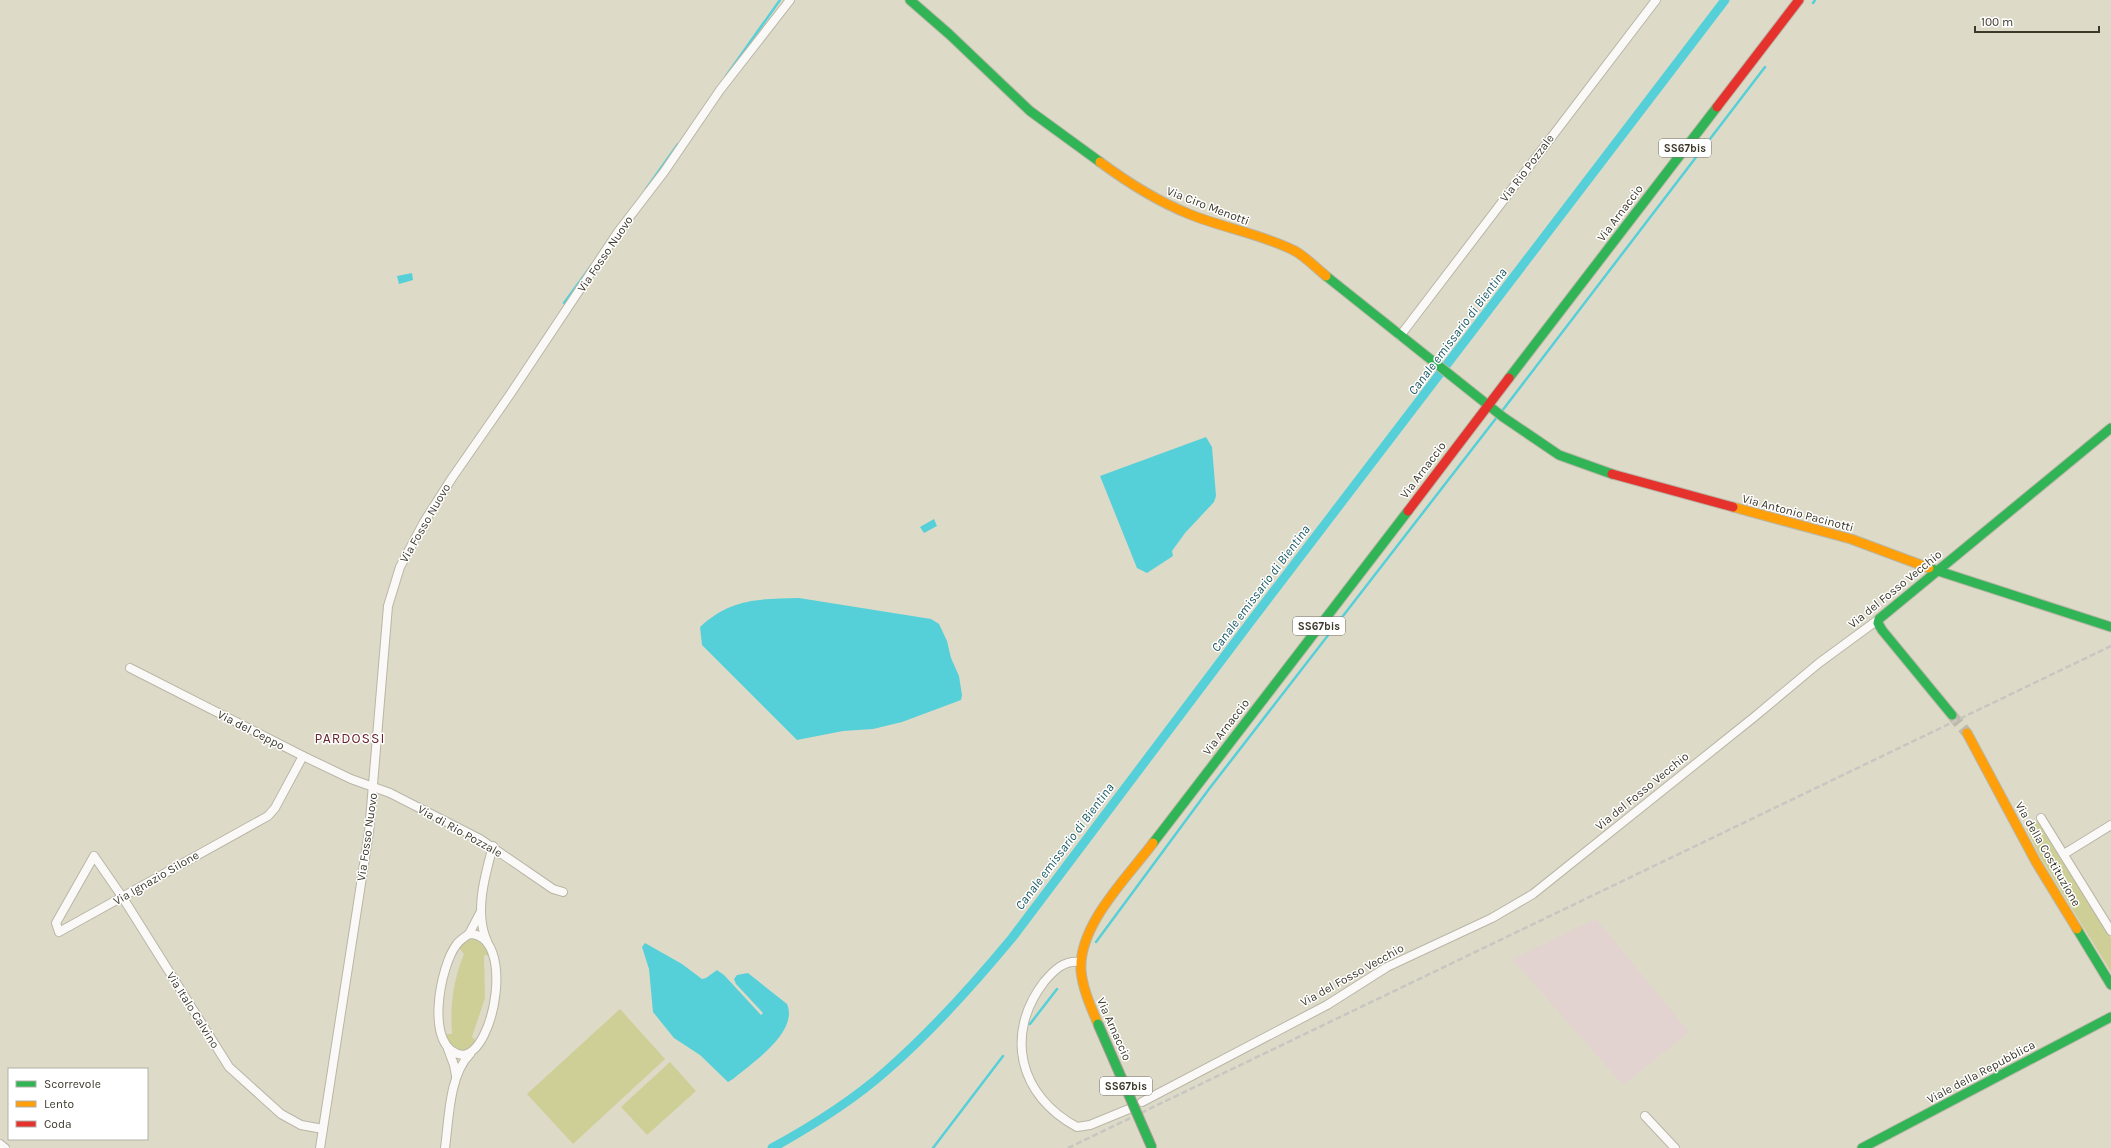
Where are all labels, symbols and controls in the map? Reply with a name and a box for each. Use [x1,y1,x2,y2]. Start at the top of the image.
scale bar [1975,8,2099,34]
text: 100 m [1981,15,2013,29]
street label: Via Rio Pozzale [1497,132,1557,204]
road number: SS67bis [1659,139,1711,157]
street label: Via Arnaccio [1594,182,1646,244]
street label: Via Ciro Menotti [1165,184,1251,228]
street label: Via Fosso Nuovo [574,213,636,295]
water label: Canale emissario di Bientina [1405,265,1510,397]
street label: Via Arnaccio [1397,439,1449,501]
street label: Via Fosso Nuovo [397,481,453,565]
street label: Via Antonio Pacinotti [1741,491,1855,535]
water label: Canale emissario di Bientina [1208,522,1313,654]
street label: Via del Fosso Vecchio [1845,547,1945,631]
road number: SS67bis [1293,617,1345,635]
street label: Via Arnaccio [1200,696,1252,758]
street label: Via del Ceppo [215,707,287,753]
district label: PARDOSSI [315,730,385,747]
street label: Via del Fosso Vecchio [1592,749,1692,833]
water label: Canale emissario di Bientina [1012,780,1117,912]
street label: Via Fosso Nuovo [354,792,380,882]
street label: Via della Costituzione [2012,799,2084,909]
street label: Via di Rio Pozzale [415,802,505,860]
street label: Via Ignazio Silone [111,848,201,908]
street label: Via del Fosso Vecchio [1298,941,1406,1009]
street label: Via Italo Calvino [164,969,222,1051]
street label: Via Arnaccio [1094,995,1134,1063]
street label: Viale della Repubblica [1925,1038,2037,1106]
legend [8,1068,148,1140]
text: Scorrevole [44,1077,101,1091]
road number: SS67bis [1100,1077,1152,1095]
text: Lento [44,1097,74,1111]
text: Coda [44,1117,72,1131]

